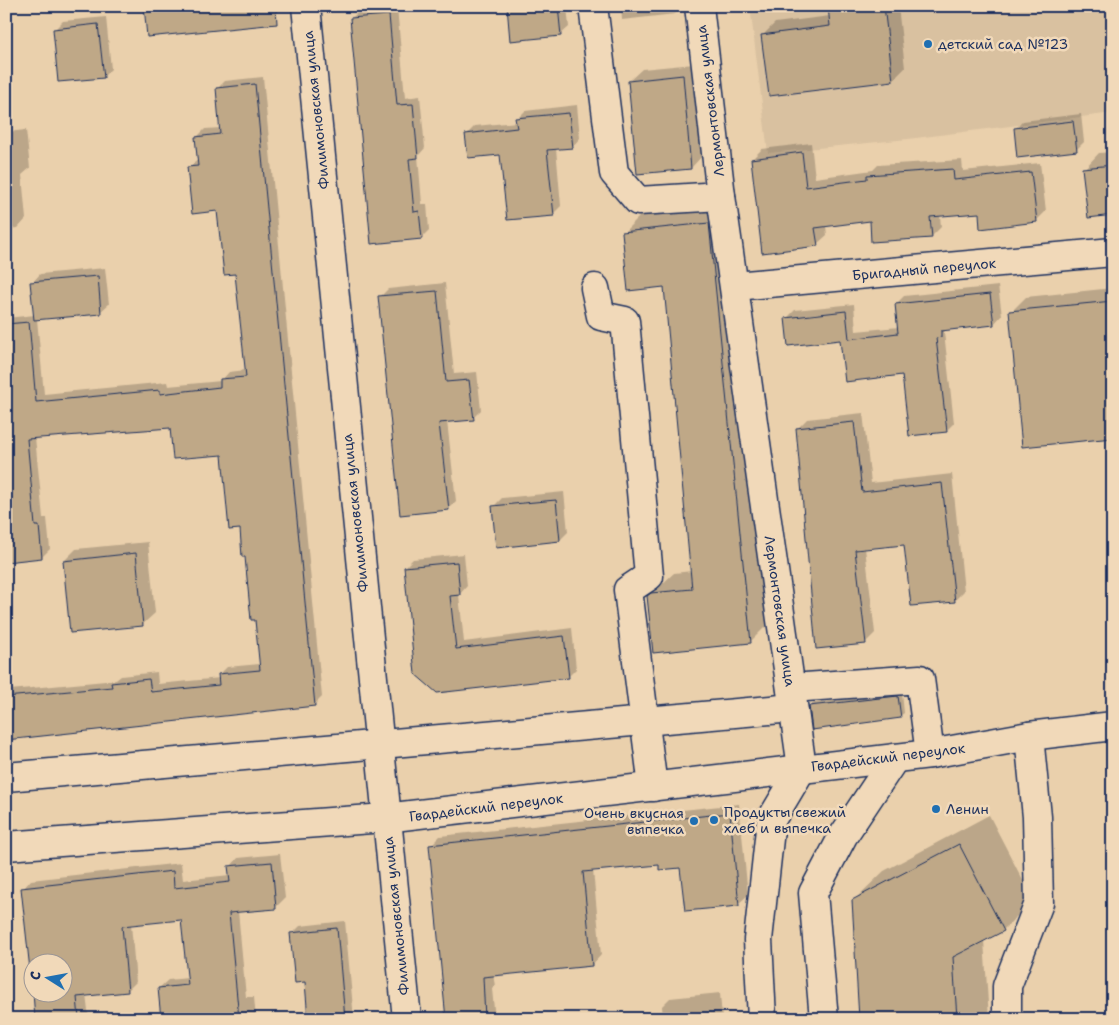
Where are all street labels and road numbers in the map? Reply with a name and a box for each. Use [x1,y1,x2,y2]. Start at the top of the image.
street label: Лермонтовская улица [692,24,728,178]
street label: Филимоновская улица [299,30,333,190]
street label: Бригадный переулок [851,254,997,284]
street label: Филимоновская улица [338,433,372,593]
street label: Лермонтовская улица [760,534,800,688]
street label: Гвардейский переулок [810,739,967,775]
street label: Гвардейский переулок [408,789,565,825]
street label: Филимоновская улица [379,836,413,996]

